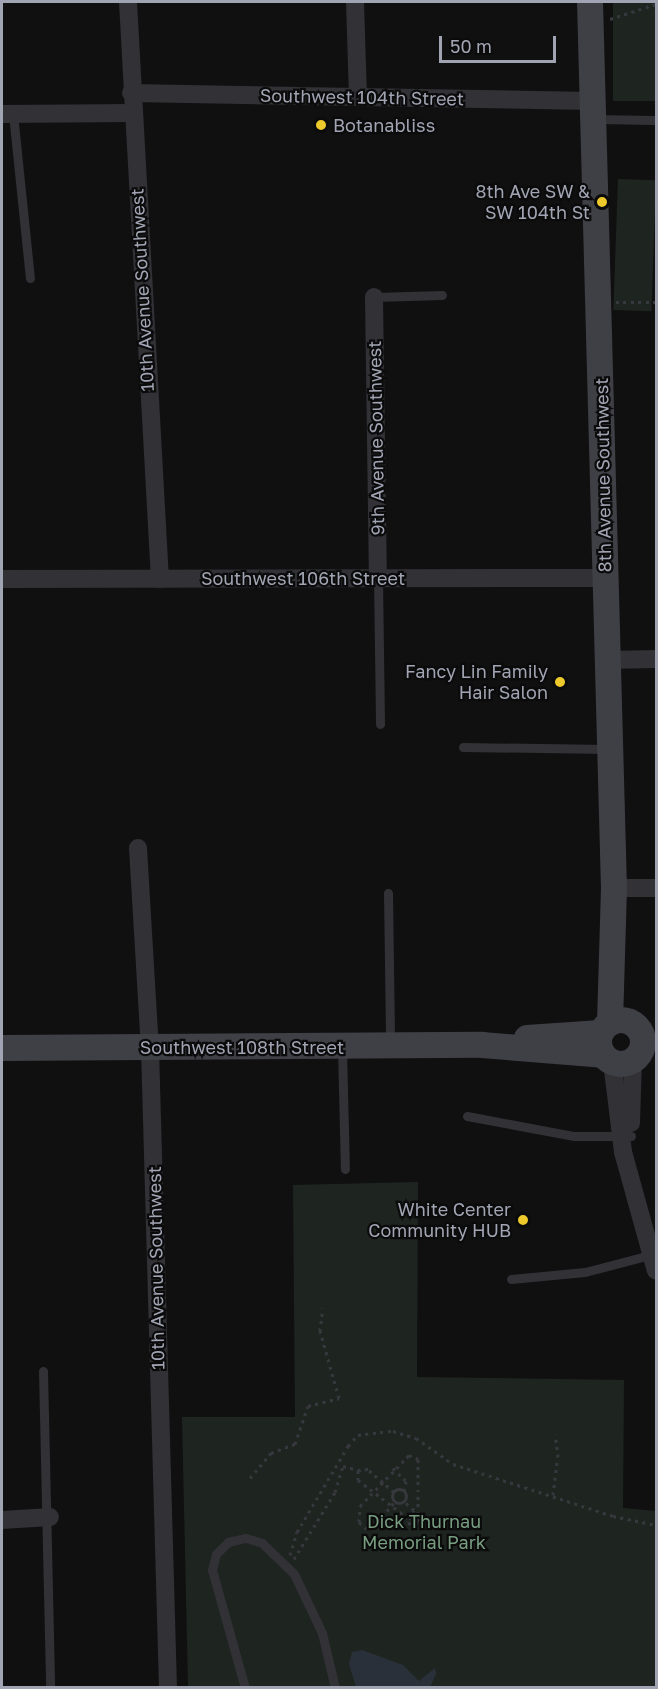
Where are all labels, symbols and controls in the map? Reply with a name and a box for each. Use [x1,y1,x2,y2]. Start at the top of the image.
scale bar [442,24,559,62]
text: 50 m [450,35,492,57]
street label: Southwest 104th Street [260,84,464,110]
place label: Botanabliss [333,114,435,136]
marker: Botanabliss [314,118,328,132]
place label: 8th Ave SW & SW 104th St [475,181,590,224]
street label: 10th Avenue Southwest [126,188,158,392]
marker: 8th Ave SW & SW 104th St [595,195,609,209]
street label: 9th Avenue Southwest [364,341,388,535]
street label: 8th Avenue Southwest [591,377,615,573]
street label: Southwest 106th Street [201,567,405,589]
place label: Fancy Lin Family Hair Salon [405,661,548,704]
marker: Fancy Lin Family Hair Salon [553,675,567,689]
street label: Southwest 108th Street [140,1036,344,1058]
street label: 10th Avenue Southwest [143,1166,169,1370]
place label: White Center Community HUB [368,1199,511,1242]
marker: White Center Community HUB [516,1213,530,1227]
park label: Dick Thurnau Memorial Park [362,1511,486,1553]

